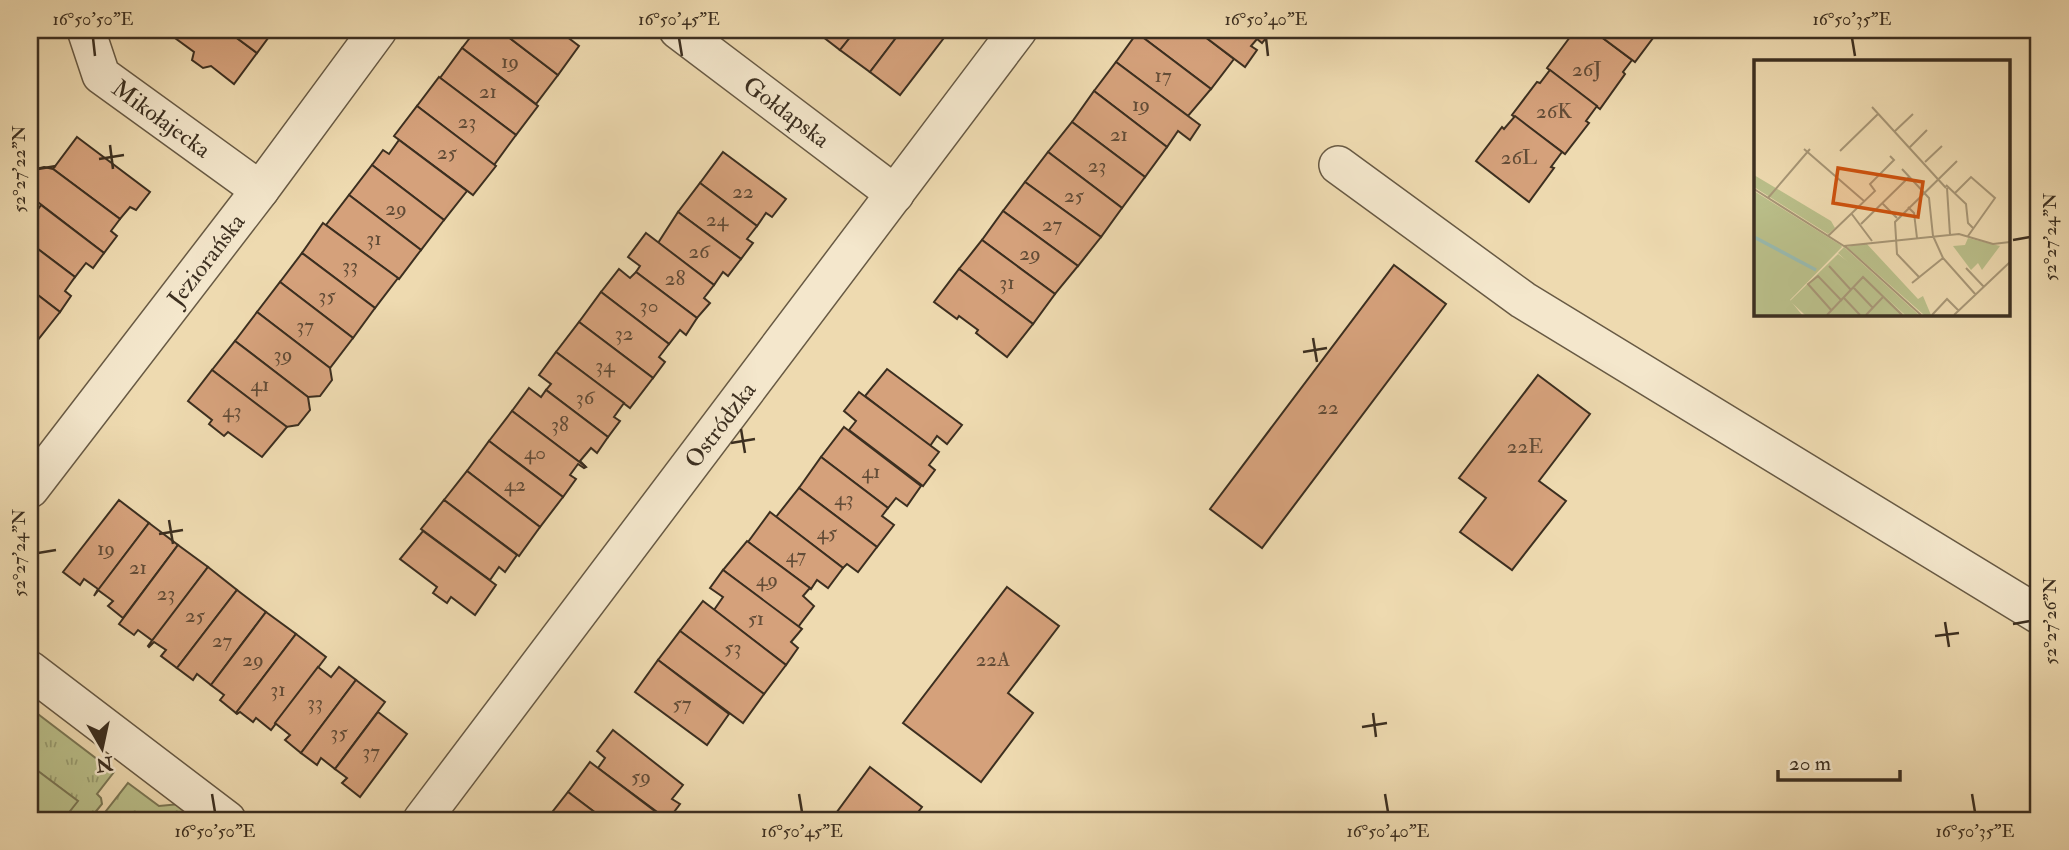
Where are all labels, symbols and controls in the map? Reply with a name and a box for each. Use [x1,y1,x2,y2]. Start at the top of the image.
text: 16°50'50"E [52,8,134,31]
text: 16°50'45"E [638,8,720,31]
text: 16°50'40"E [1224,8,1308,31]
text: 16°50'35"E [1812,8,1892,31]
house number: 19 [501,48,519,75]
house number: 26J [1572,56,1602,83]
inset map [1754,60,2010,315]
house number: 17 [1154,62,1172,89]
street label: Gołdapska [737,70,837,156]
street label: Mikołajecka [106,73,218,166]
house number: 21 [479,78,497,105]
house number: 19 [1132,91,1150,118]
house number: 26K [1536,98,1572,125]
house number: 23 [458,108,476,135]
house number: 21 [1110,121,1128,148]
text: 52°27'22"N [8,125,31,213]
house number: 25 [437,139,458,166]
house number: 26L [1501,144,1537,171]
house number: 23 [1088,152,1106,179]
house number: 22 [732,178,754,205]
house number: 25 [1064,182,1085,209]
text: 52°27'24"N [2039,193,2062,281]
house number: 29 [385,195,407,222]
house number: 24 [706,206,730,233]
street label: Jeziorańska [160,207,253,314]
house number: 27 [1042,211,1062,238]
house number: 31 [366,225,382,252]
house number: 26 [688,238,711,265]
house number: 29 [1019,240,1041,267]
house number: 33 [342,252,358,279]
house number: 28 [665,265,685,292]
house number: 31 [999,269,1015,296]
house number: 35 [318,282,336,309]
house number: 30 [640,292,658,319]
house number: 37 [296,312,314,339]
house number: 32 [615,320,633,347]
house number: 39 [274,341,292,368]
house number: 34 [595,352,616,379]
house number: 41 [251,371,269,398]
street label: Ostródzka [678,375,764,475]
house number: 36 [576,384,596,411]
house number: 22 [1317,394,1339,421]
house number: 43 [222,397,242,424]
house number: 38 [551,411,569,438]
house number: 22E [1507,433,1543,460]
house number: 40 [524,439,546,466]
house number: 41 [862,458,880,485]
house number: 42 [504,471,526,498]
house number: 43 [834,485,854,512]
text: 52°27'24"N [8,509,31,597]
house number: 45 [817,519,838,546]
house number: 19 [97,535,115,562]
house number: 47 [786,542,807,569]
house number: 21 [129,554,147,581]
house number: 49 [756,566,778,593]
text: 52°27'26"N [2039,577,2062,665]
house number: 23 [157,580,175,607]
house number: 25 [185,602,206,629]
house number: 51 [748,605,764,632]
house number: 27 [212,627,232,654]
house number: 53 [724,634,742,661]
house number: 29 [242,646,264,673]
house number: 22A [976,646,1010,673]
house number: 31 [270,676,286,703]
house number: 33 [307,689,323,716]
house number: 57 [673,690,692,717]
north arrow [66,714,136,784]
house number: 35 [330,719,348,746]
house number: 37 [362,738,380,765]
scale bar [1778,738,1901,782]
text: N [93,750,116,777]
text: 20 m [1789,750,1831,777]
house number: 59 [631,763,651,790]
text: 16°50'50"E [174,820,256,843]
text: 16°50'45"E [761,820,843,843]
text: 16°50'40"E [1346,820,1430,843]
text: 16°50'35"E [1935,820,2015,843]

